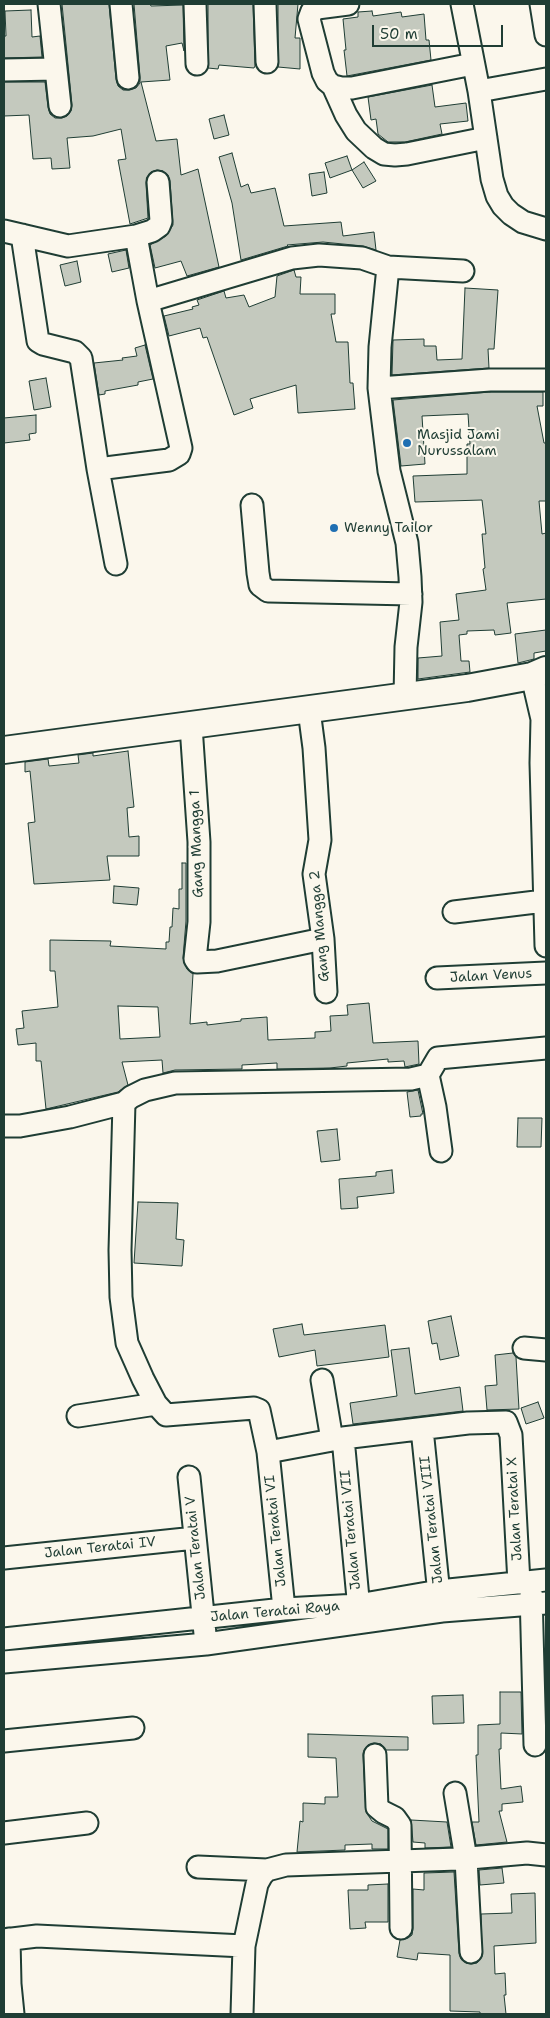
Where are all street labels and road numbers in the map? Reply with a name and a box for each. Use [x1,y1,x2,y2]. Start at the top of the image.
street label: Gang Mangga 1 [187,790,207,898]
street label: Gang Mangga 2 [307,869,333,983]
street label: Jalan Venus [449,965,533,987]
street label: Jalan Teratai VIII [417,1455,447,1585]
street label: Jalan Teratai X [504,1457,526,1561]
street label: Jalan Teratai VII [337,1469,365,1591]
street label: Jalan Teratai VI [262,1474,290,1588]
street label: Jalan Teratai V [182,1495,210,1601]
street label: Jalan Teratai IV [43,1534,157,1562]
street label: Jalan Teratai Raya [210,1598,340,1626]

